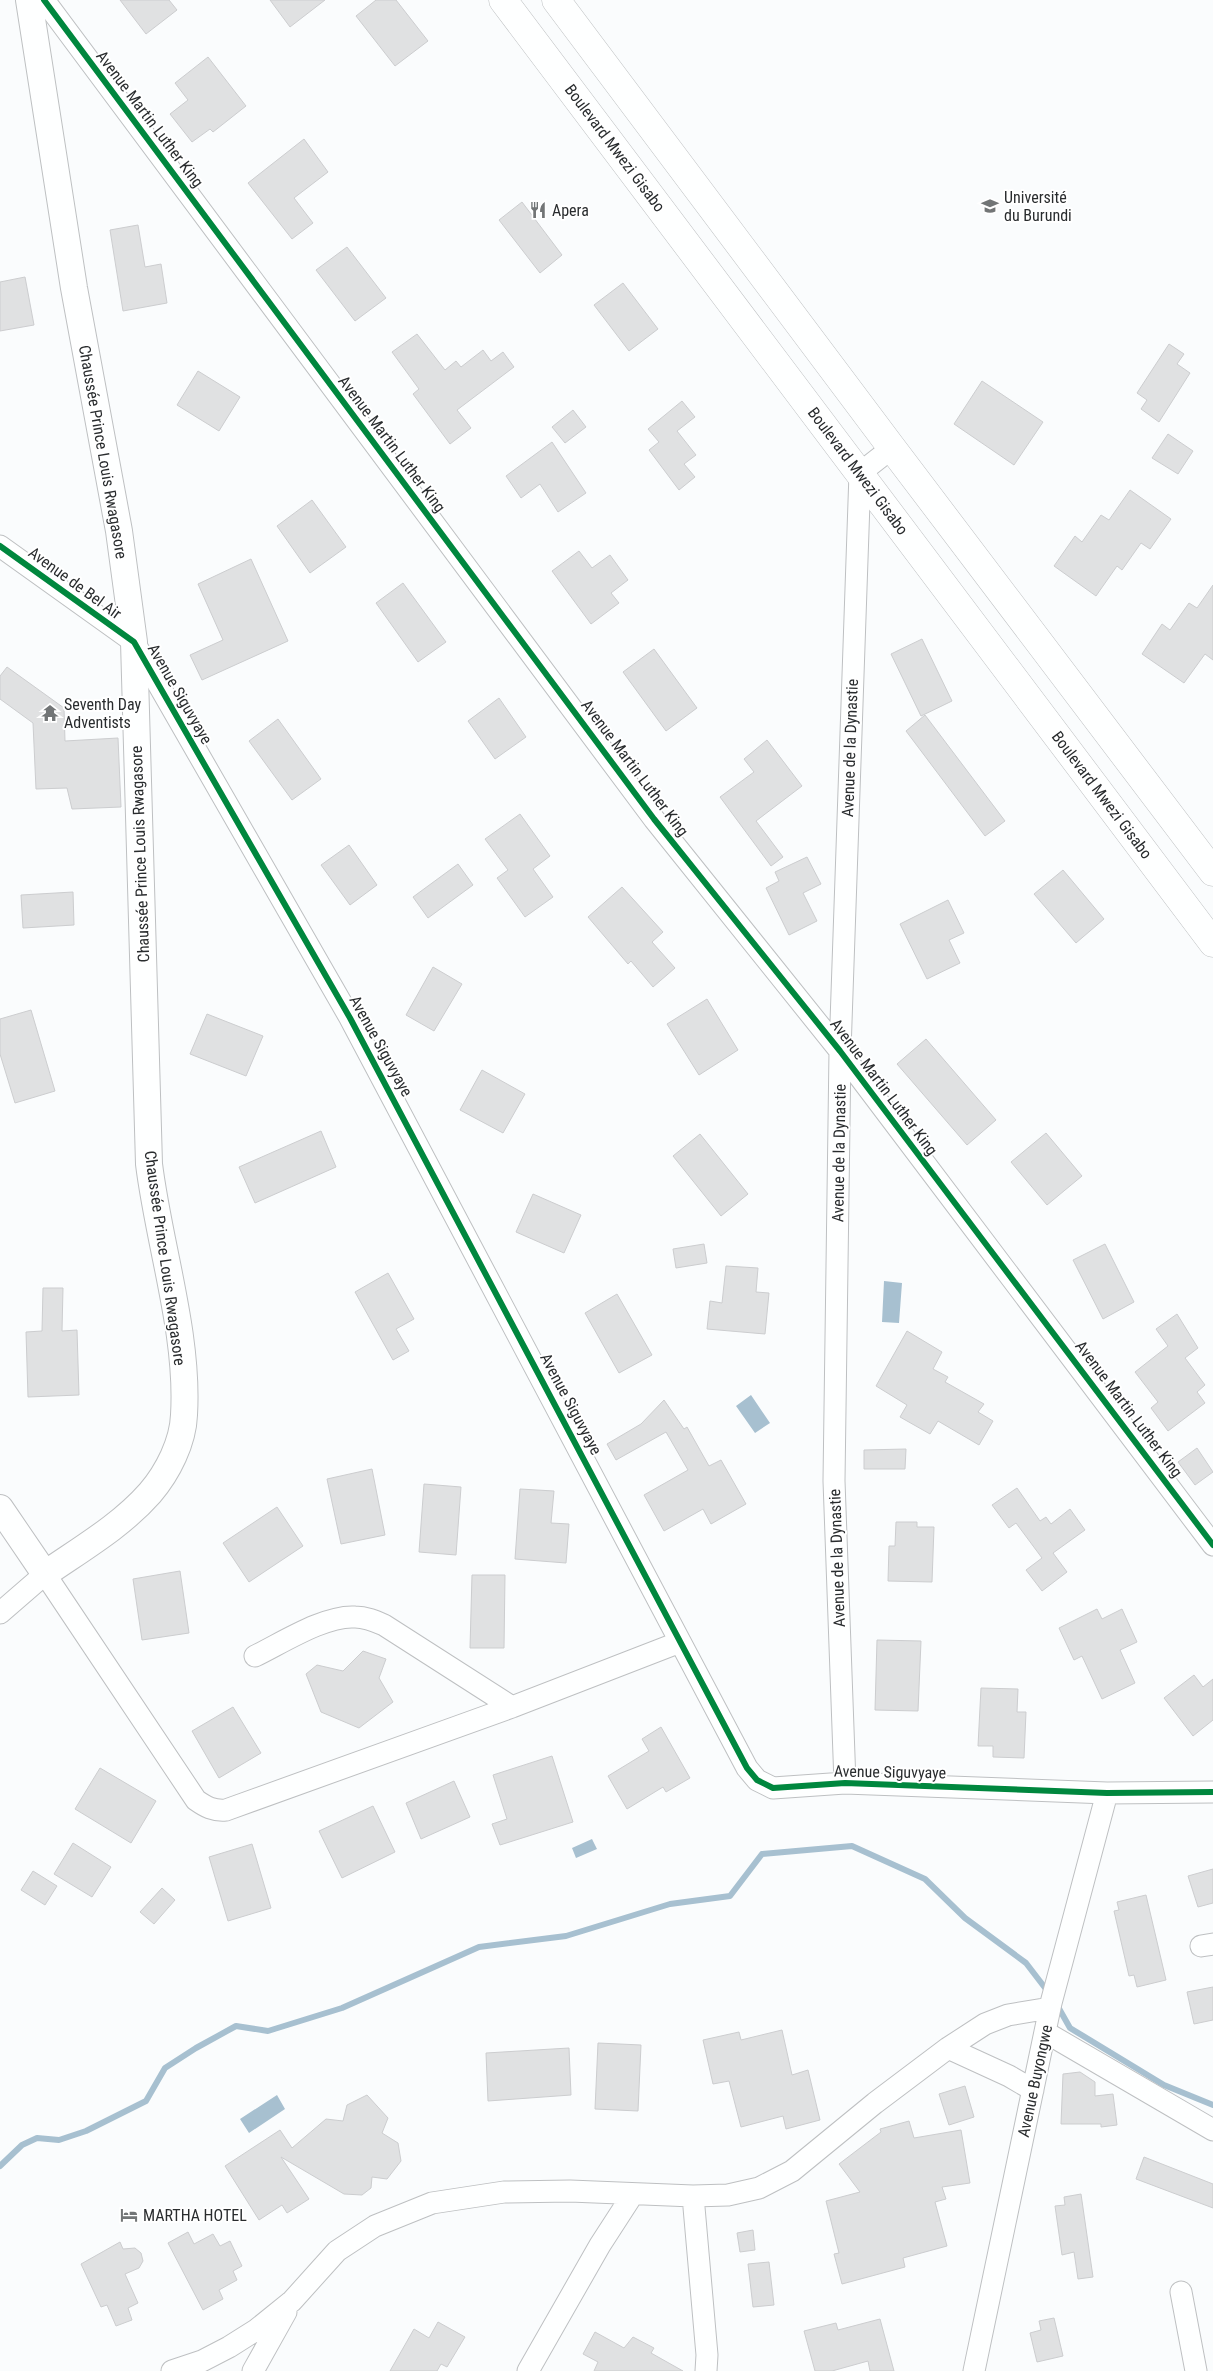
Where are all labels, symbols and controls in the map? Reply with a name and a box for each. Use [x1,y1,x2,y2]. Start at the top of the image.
street label: Avenue Martin Luther King [92,47,208,191]
street label: Boulevard Mwezi Gisabo [561,81,669,215]
place label: Université du Burundi [1004,188,1072,225]
school or university icon: Université du Burundi [980,196,1000,216]
restaurant icon: Apera [528,200,548,220]
place label: Apera [552,201,589,220]
street label: Chaussée Prince Louis Rwagasore [75,344,131,560]
street label: Avenue Martin Luther King [334,372,450,516]
street label: Boulevard Mwezi Gisabo [804,404,912,538]
street label: Avenue de Bel Air [25,543,125,623]
street label: Avenue Siguvyaye [144,641,216,747]
street label: Avenue de la Dynastie [838,679,862,817]
place label: Seventh Day Adventists [64,695,142,732]
street label: Avenue Martin Luther King [577,696,693,840]
temple icon: Seventh Day Adventists [40,703,60,723]
street label: Boulevard Mwezi Gisabo [1048,728,1156,862]
street label: Chaussée Prince Louis Rwagasore [127,745,153,963]
street label: Avenue Siguvyaye [345,992,417,1100]
street label: Avenue Martin Luther King [826,1015,942,1159]
street label: Avenue de la Dynastie [828,1084,850,1222]
street label: Chaussée Prince Louis Rwagasore [141,1149,189,1367]
street label: Avenue Martin Luther King [1071,1337,1187,1481]
street label: Avenue Siguvyaye [536,1350,606,1458]
street label: Avenue de la Dynastie [825,1489,849,1627]
street label: Avenue Siguvyaye [834,1762,946,1782]
street label: Avenue Buyongwe [1014,2023,1056,2139]
hotel icon: MARTHA HOTEL [119,2205,139,2225]
place label: MARTHA HOTEL [143,2206,247,2225]

